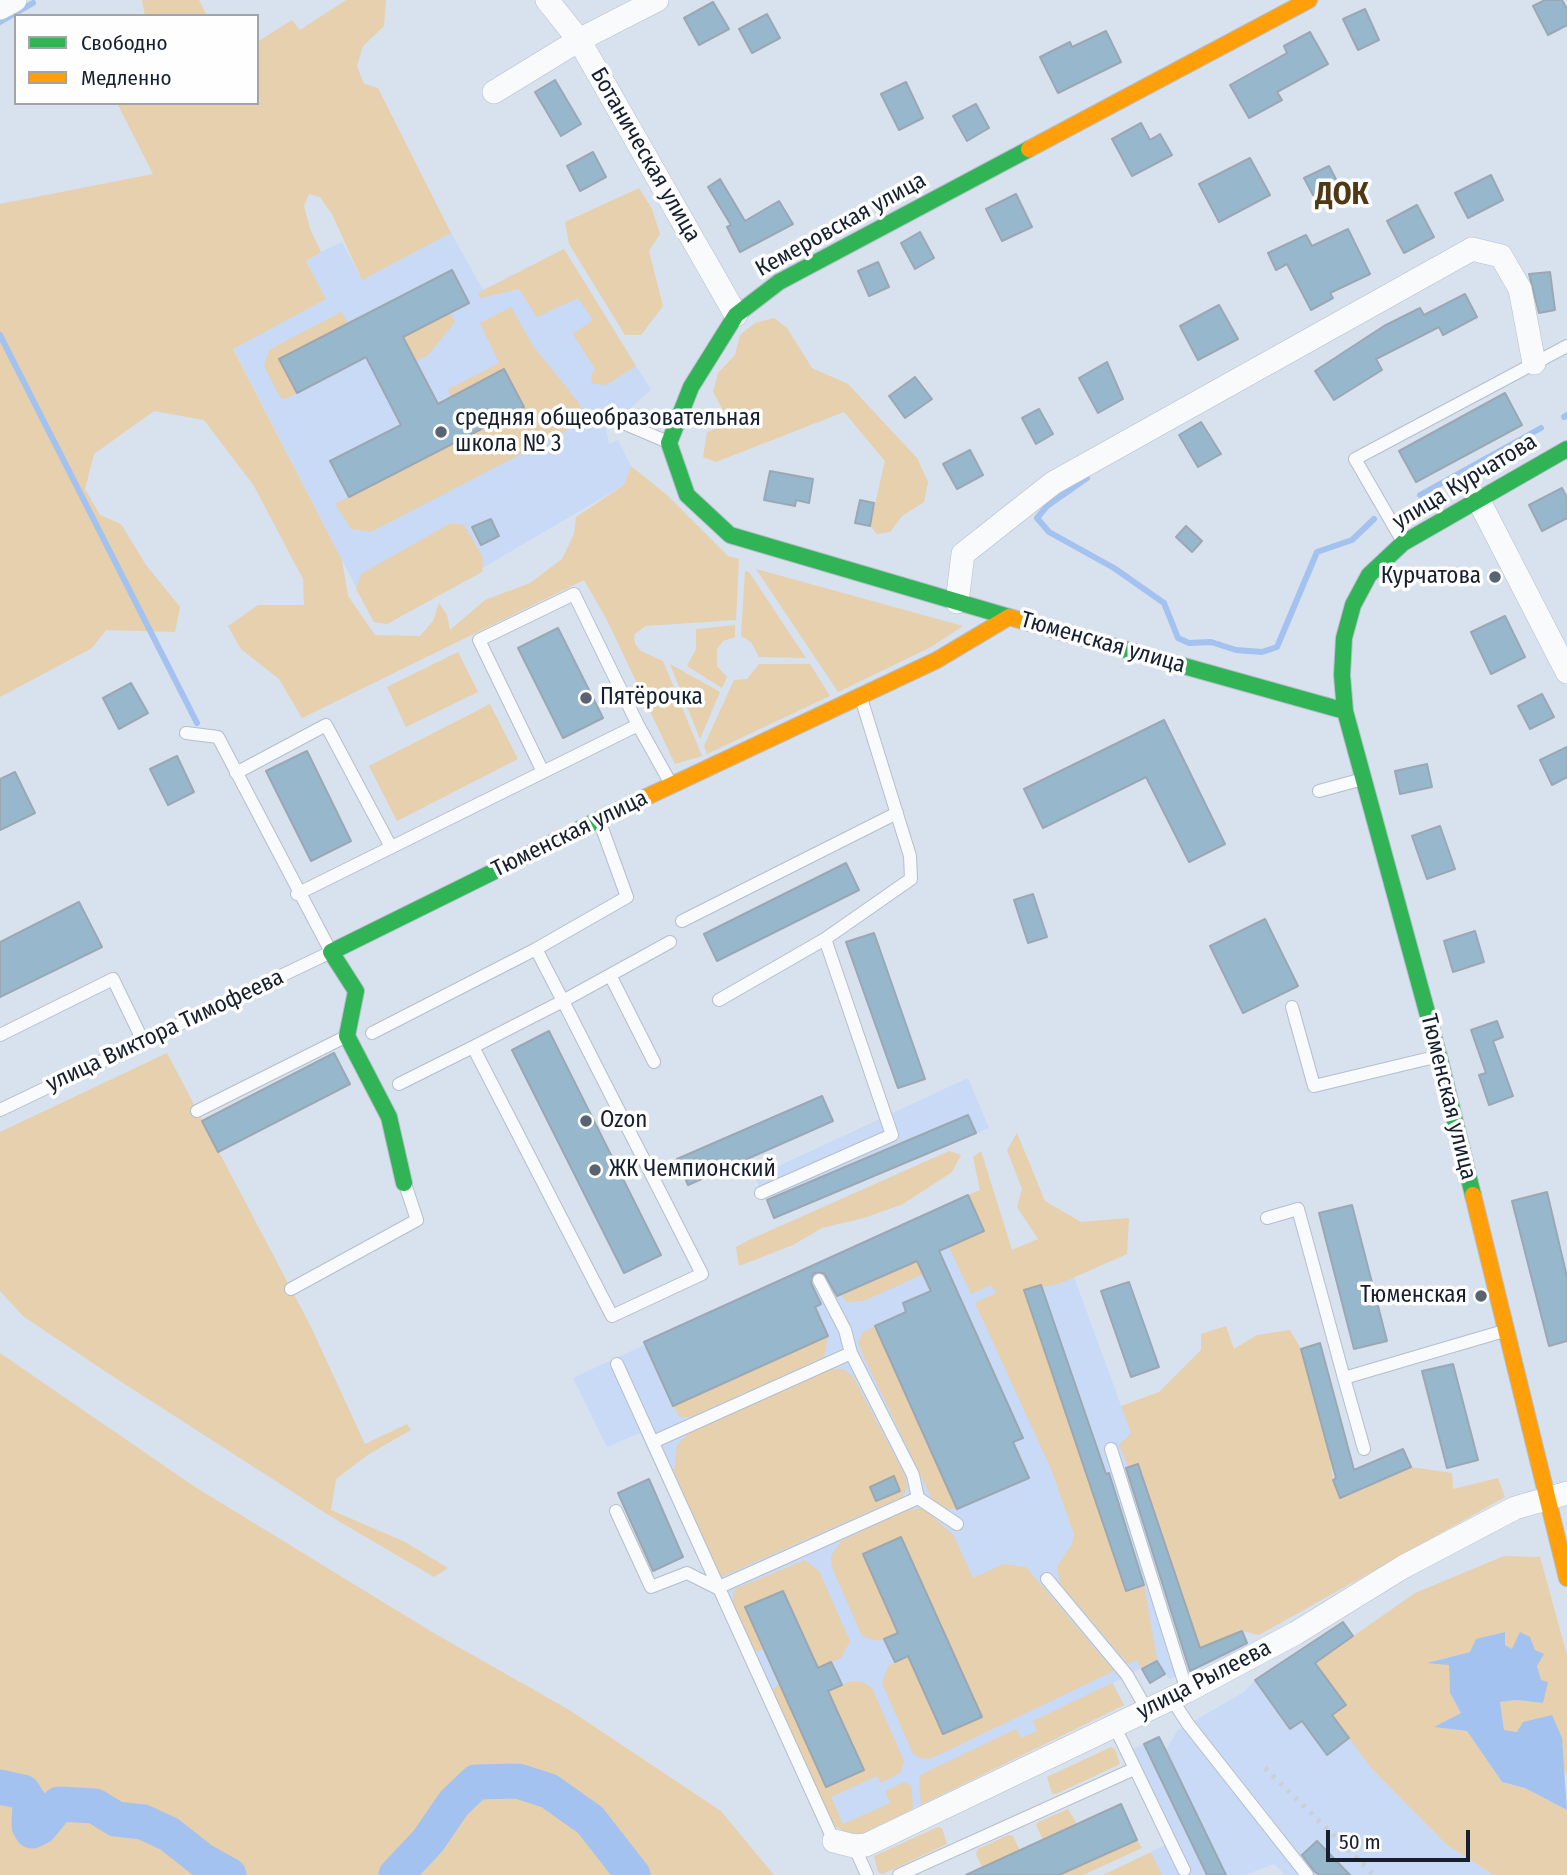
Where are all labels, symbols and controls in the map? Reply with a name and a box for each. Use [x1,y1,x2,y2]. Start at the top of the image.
legend [14,14,259,105]
text: Свободно [81,30,167,56]
street label: Ботаническая улица [584,63,706,247]
text: Медленно [81,65,171,91]
street label: Кемеровская улица [751,167,931,283]
district label: ДОК [1315,178,1369,214]
place label: средняя общеобразовательная школа № 3 [455,405,761,459]
marker: средняя общеобразовательная школа № 3 [433,424,449,440]
street label: улица Курчатова [1388,428,1542,536]
place label: Курчатова [1381,563,1481,591]
marker: Курчатова [1487,569,1503,585]
street label: Тюменская улица [1018,606,1188,680]
place label: Пятёрочка [600,684,703,712]
marker: Пятёрочка [578,690,594,706]
street label: Тюменская улица [488,784,652,884]
street label: улица Виктора Тимофеева [42,964,288,1098]
street label: Тюменская улица [1414,1011,1482,1183]
place label: Ozon [600,1107,647,1135]
marker: Ozon [578,1113,594,1129]
place label: ЖК Чемпионский [609,1156,776,1184]
marker: ЖК Чемпионский [587,1162,603,1178]
place label: Тюменская [1360,1282,1467,1310]
marker: Тюменская [1473,1288,1489,1304]
street label: улица Рылеева [1132,1634,1276,1726]
scale bar [1329,1815,1472,1859]
text: 50 m [1339,1829,1381,1855]

